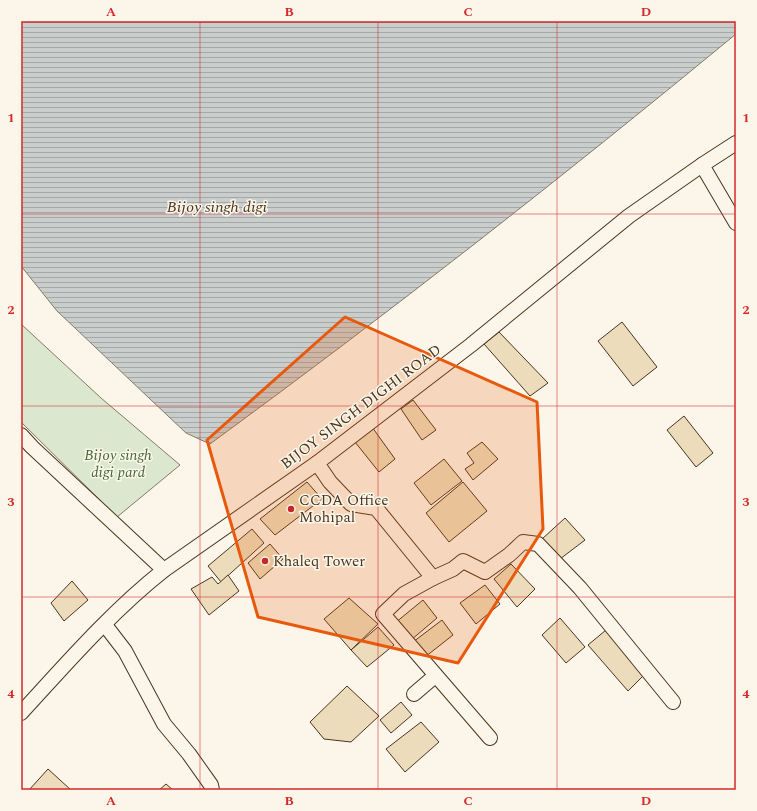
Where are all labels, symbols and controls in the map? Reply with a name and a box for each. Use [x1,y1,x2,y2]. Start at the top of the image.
text: A [106,2,116,22]
text: B [284,2,294,22]
text: C [463,2,473,22]
text: D [641,2,651,22]
text: 1 [7,108,15,128]
text: 1 [742,108,750,128]
water label: Bijoy singh digi [167,195,268,219]
text: 2 [7,300,15,320]
text: 2 [742,300,750,320]
street label: BIJOY SINGH DIGHI ROAD [276,339,446,475]
park label: Bijoy singh digi pard [84,444,152,484]
place label: CCDA Office Mohipal [299,489,389,529]
text: 3 [7,492,15,512]
text: 3 [742,492,750,512]
marker: CCDA Office Mohipal [286,504,296,514]
place label: Khaleq Tower [273,550,365,573]
marker: Khaleq Tower [260,556,270,566]
text: 4 [7,684,15,704]
text: 4 [742,684,750,704]
text: A [106,791,116,811]
text: B [284,791,294,811]
text: C [463,791,473,811]
text: D [641,791,651,811]

